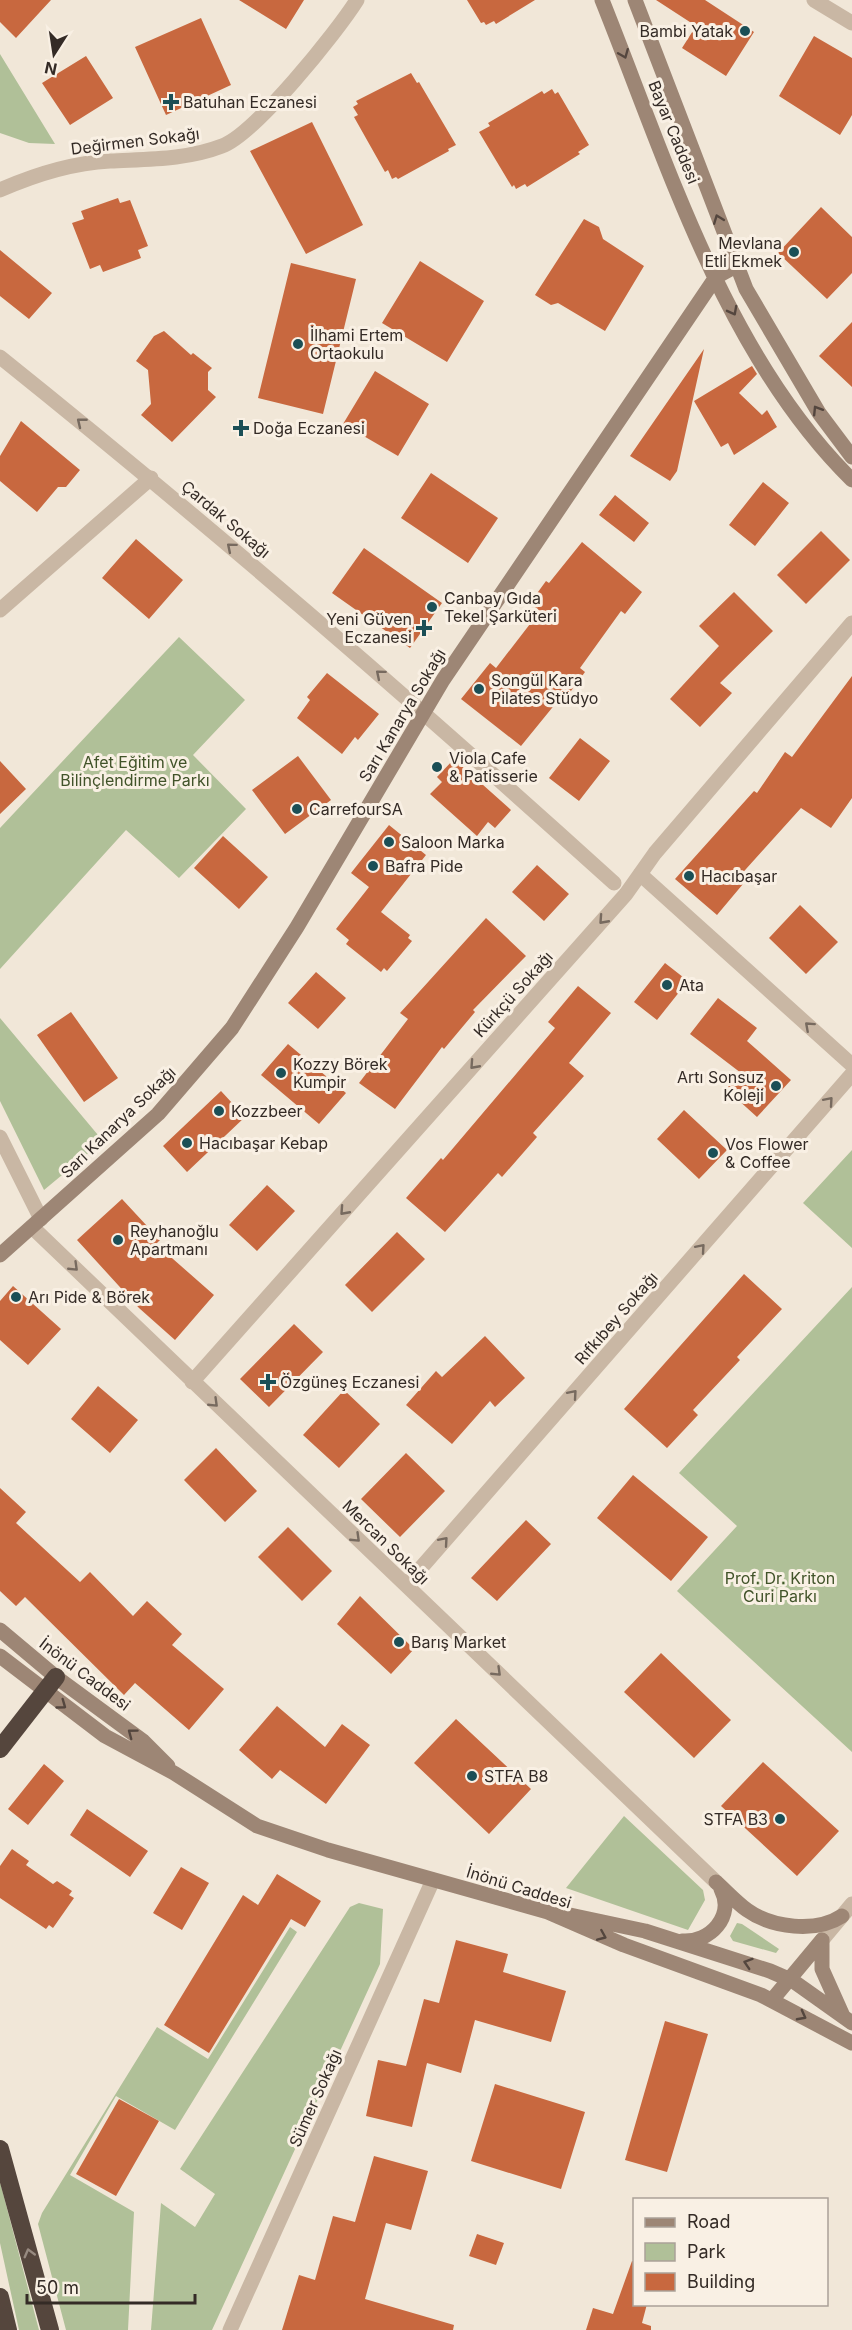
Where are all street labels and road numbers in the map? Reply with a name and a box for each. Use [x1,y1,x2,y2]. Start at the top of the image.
street label: Bayar Caddesi [644,77,704,187]
street label: Değirmen Sokağı [70,123,200,159]
street label: Çardak Sokağı [178,476,274,562]
street label: Sarı Kanarya Sokağı [354,645,450,785]
street label: Kürkçü Sokağı [469,947,557,1041]
street label: Sarı Kanarya Sokağı [56,1062,180,1182]
street label: Rıfkıbey Sokağı [570,1268,662,1368]
street label: Mercan Sokağı [338,1496,434,1588]
street label: İnönü Caddesi [36,1633,134,1715]
street label: İnönü Caddesi [464,1862,574,1912]
street label: Sümer Sokağı [285,2046,345,2150]

